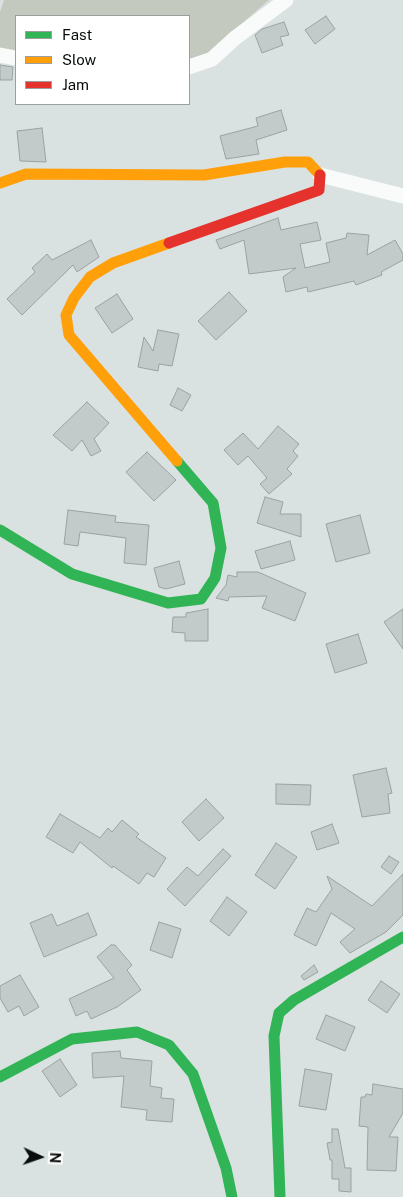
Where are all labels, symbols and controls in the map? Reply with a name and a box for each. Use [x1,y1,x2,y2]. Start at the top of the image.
legend [15,15,190,105]
text: Fast [62,26,92,43]
text: Slow [62,51,96,68]
text: Jam [62,76,89,93]
north arrow [15,1132,65,1182]
text: N [47,1152,63,1164]

